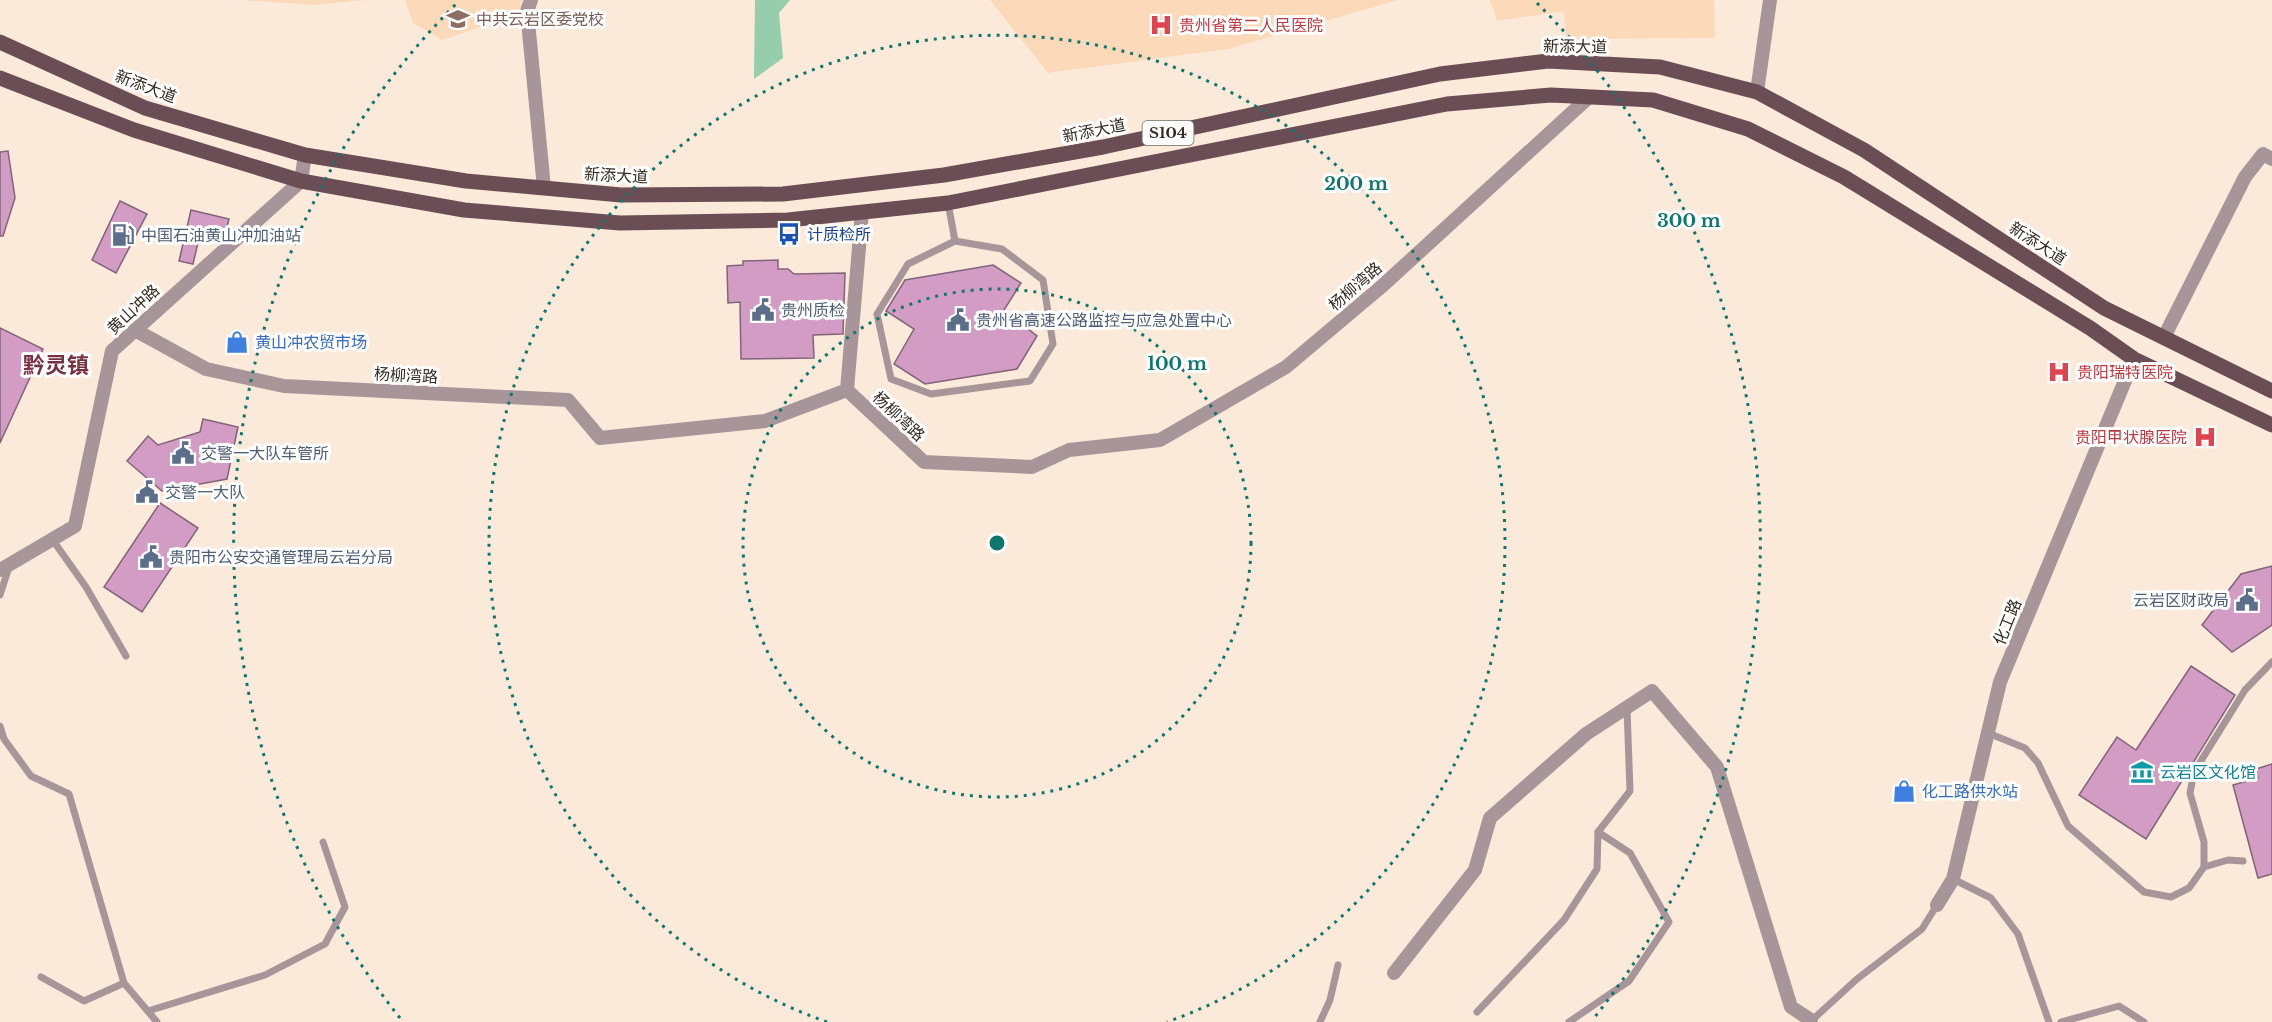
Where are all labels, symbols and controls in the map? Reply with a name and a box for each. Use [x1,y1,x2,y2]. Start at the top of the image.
school or university icon: 中共云岩区委党校 [445,6,471,32]
place label: 中共云岩区委党校 [476,9,604,29]
hospital icon: 贵州省第二人民医院 [1148,12,1174,38]
place label: 贵州省第二人民医院 [1179,15,1323,35]
street label: 新添大道 [1543,35,1607,57]
street label: 新添大道 [113,65,179,107]
street label: 新添大道 [1061,114,1127,146]
road number: S104 [1142,121,1194,145]
street label: 新添大道 [584,163,648,187]
text: 200 m [1324,173,1388,195]
text: 300 m [1657,210,1721,232]
street label: 新添大道 [2006,217,2070,269]
bus stop icon: 计质检所 [776,221,802,247]
fuel station icon: 中国石油黄山冲加油站 [110,222,136,248]
place label: 计质检所 [807,224,871,244]
place label: 中国石油黄山冲加油站 [141,225,301,245]
street label: 杨柳湾路 [1324,257,1386,315]
street label: 黄山冲路 [103,280,163,338]
public building icon: 贵州质检 [750,297,776,323]
place label: 贵州质检 [781,300,845,320]
public building icon: 贵州省高速公路监控与应急处置中心 [945,307,971,333]
place label: 贵州省高速公路监控与应急处置中心 [976,310,1232,330]
shop icon: 黄山冲农贸市场 [224,329,250,355]
place label: 黄山冲农贸市场 [255,332,367,352]
district label: 黔灵镇 [23,352,89,379]
text: 100 m [1147,353,1207,375]
hospital icon: 贵阳瑞特医院 [2046,359,2072,385]
place label: 贵阳瑞特医院 [2077,362,2173,382]
street label: 杨柳湾路 [374,363,438,387]
street label: 杨柳湾路 [869,387,929,445]
hospital icon: 贵阳甲状腺医院 [2192,424,2218,450]
place label: 贵阳甲状腺医院 [2075,427,2187,447]
public building icon: 交警一大队车管所 [170,440,196,466]
place label: 交警一大队车管所 [201,443,329,463]
public building icon: 交警一大队 [134,479,160,505]
place label: 交警一大队 [165,482,245,502]
centre of rings [987,533,1007,553]
public building icon: 贵阳市公安交通管理局云岩分局 [138,544,164,570]
place label: 贵阳市公安交通管理局云岩分局 [169,547,393,567]
public building icon: 云岩区财政局 [2234,587,2260,613]
place label: 云岩区财政局 [2133,590,2229,610]
street label: 化工路 [1989,596,2025,648]
museum icon: 云岩区文化馆 [2129,759,2155,785]
place label: 云岩区文化馆 [2160,762,2256,782]
shop icon: 化工路供水站 [1891,778,1917,804]
place label: 化工路供水站 [1922,781,2018,801]

